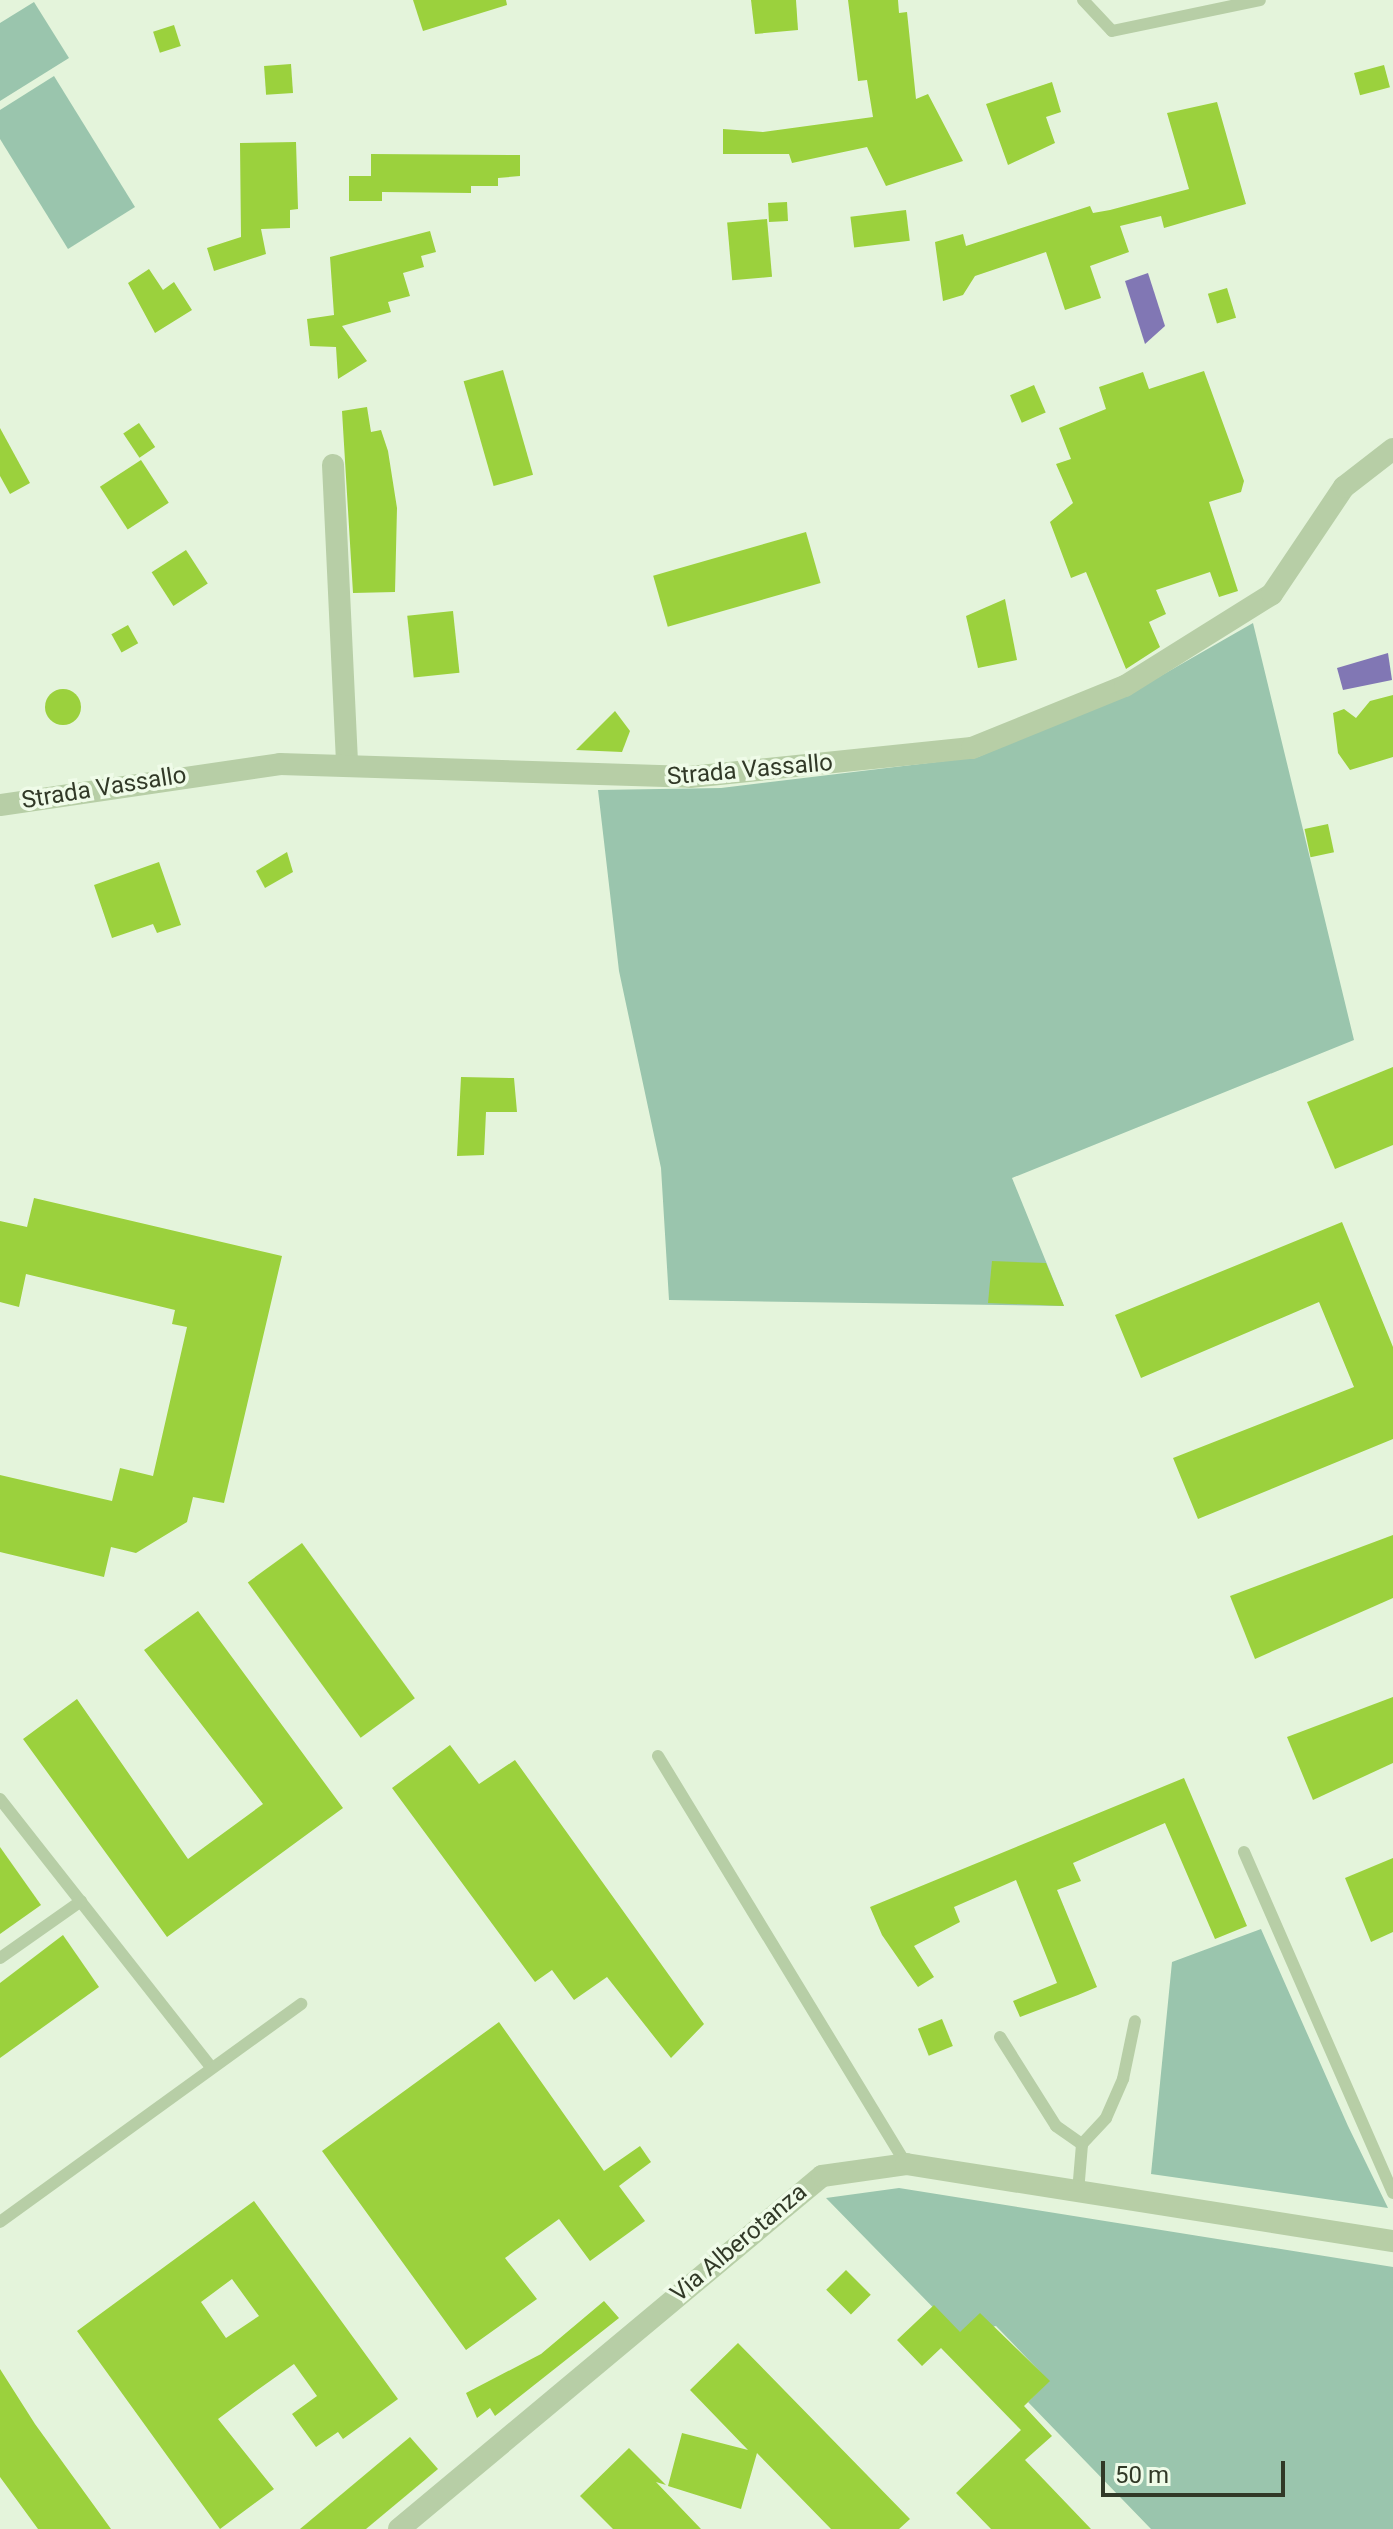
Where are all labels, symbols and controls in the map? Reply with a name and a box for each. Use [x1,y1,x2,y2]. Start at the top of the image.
street label: Strada Vassallo [666,748,834,792]
street label: Strada Vassallo [20,761,188,815]
street label: Via Alberotanza [665,2178,813,2308]
scale bar [1105,2445,1289,2495]
text: 50 m [1115,2461,1169,2489]

